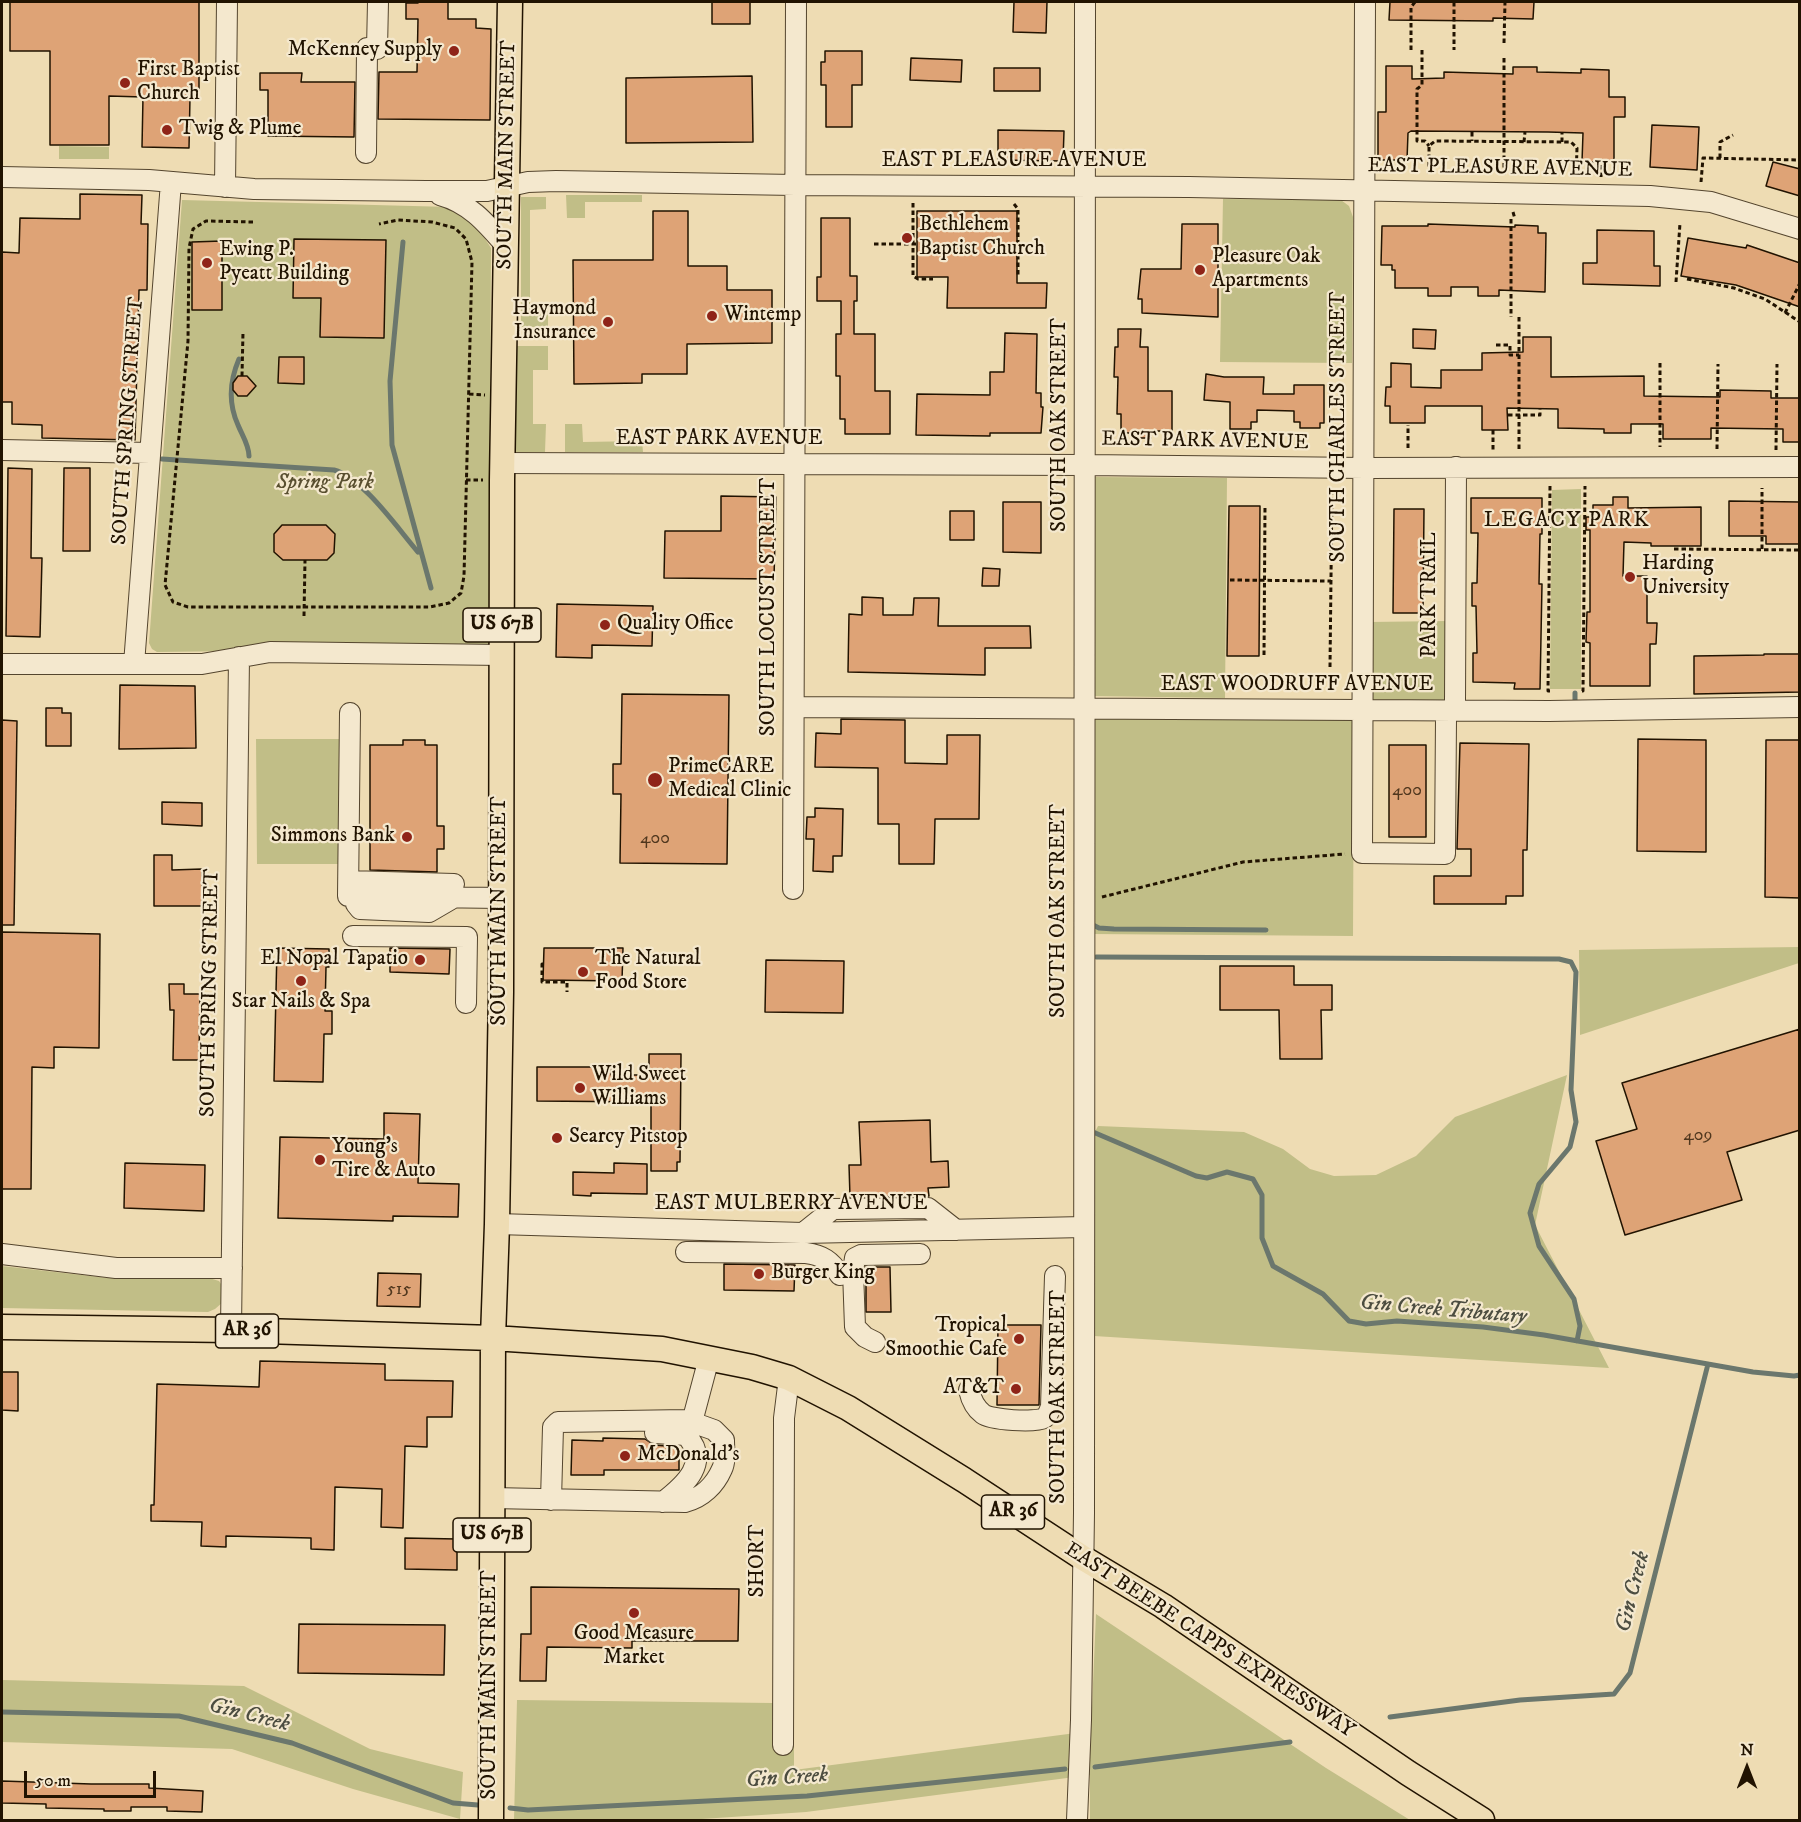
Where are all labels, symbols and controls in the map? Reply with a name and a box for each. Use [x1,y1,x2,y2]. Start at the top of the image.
place label: McKenney Supply [288,38,442,64]
street label: SOUTH MAIN STREET [493,40,523,270]
marker: McKenney Supply [447,44,461,58]
place label: First Baptist Church [137,58,240,108]
marker: First Baptist Church [118,76,132,90]
place label: Twig & Plume [179,117,301,143]
marker: Twig & Plume [160,123,174,137]
street label: EAST PLEASURE AVENUE [881,149,1147,175]
street label: EAST PLEASURE AVENUE [1367,154,1633,184]
place label: Bethlehem Baptist Church [919,213,1045,263]
marker: Bethlehem Baptist Church [900,231,914,245]
place label: Ewing P. Pyeatt Building [219,238,349,288]
place label: Pleasure Oak Apartments [1212,245,1320,295]
marker: Ewing P. Pyeatt Building [200,256,214,270]
marker: Pleasure Oak Apartments [1193,263,1207,277]
street label: SOUTH CHARLES STREET [1327,291,1353,563]
street label: SOUTH SPRING STREET [108,296,150,546]
place label: Haymond Insurance [512,297,596,347]
place label: Wintemp [724,303,801,329]
marker: Wintemp [705,309,719,323]
marker: Haymond Insurance [601,315,615,329]
street label: SOUTH OAK STREET [1048,318,1074,532]
street label: EAST PARK AVENUE [615,427,823,453]
street label: EAST PARK AVENUE [1101,428,1309,456]
park label: Spring Park [276,471,374,497]
street label: SOUTH LOCUST STREET [757,478,783,736]
district label: LEGACY PARK [1484,508,1650,534]
street label: PARK TRAIL [1418,532,1444,658]
place label: Harding University [1642,552,1729,602]
marker: Harding University [1623,570,1637,584]
road number: US 67B [463,608,541,642]
place label: Quality Office [617,612,733,638]
marker: Quality Office [598,618,612,632]
street label: EAST WOODRUFF AVENUE [1161,673,1433,699]
place label: PrimeCARE Medical Clinic [668,755,791,805]
marker: PrimeCARE Medical Clinic [646,771,664,789]
house number: 400 [1392,780,1422,802]
street label: SOUTH MAIN STREET [488,796,514,1026]
street label: SOUTH OAK STREET [1047,804,1073,1018]
place label: Simmons Bank [271,824,395,850]
house number: 400 [640,828,670,850]
marker: Simmons Bank [400,830,414,844]
street label: SOUTH SPRING STREET [196,868,226,1118]
place label: El Nopal Tapatio [260,947,408,973]
place label: The Natural Food Store [595,947,701,997]
marker: El Nopal Tapatio [413,953,427,967]
marker: The Natural Food Store [576,965,590,979]
marker: Star Nails & Spa [294,974,308,988]
place label: Star Nails & Spa [231,990,371,1016]
place label: Wild Sweet Williams [592,1063,686,1113]
marker: Wild Sweet Williams [573,1081,587,1095]
place label: Searcy Pitstop [569,1125,688,1151]
house number: 409 [1683,1125,1713,1147]
marker: Searcy Pitstop [550,1131,564,1145]
place label: Young's Tire & Auto [332,1135,435,1185]
marker: Young's Tire & Auto [313,1153,327,1167]
street label: EAST MULBERRY AVENUE [654,1192,928,1218]
place label: Burger King [771,1261,875,1287]
marker: Burger King [752,1267,766,1281]
house number: 515 [387,1279,411,1301]
street label: SOUTH OAK STREET [1047,1290,1073,1504]
water label: Gin Creek Tributary [1359,1291,1527,1331]
road number: AR 36 [216,1314,278,1348]
place label: Tropical Smoothie Cafe [885,1314,1007,1364]
marker: Tropical Smoothie Cafe [1012,1332,1026,1346]
place label: AT&T [943,1376,1004,1402]
marker: AT&T [1009,1382,1023,1396]
place label: McDonald's [637,1443,740,1469]
marker: McDonald's [618,1449,632,1463]
road number: AR 36 [982,1495,1044,1529]
road number: US 67B [453,1518,531,1552]
street label: SHORT [746,1525,772,1597]
street label: EAST BEEBE CAPPS EXPRESSWAY [1059,1538,1359,1744]
water label: Gin Creek [1611,1549,1657,1635]
street label: SOUTH MAIN STREET [478,1570,504,1800]
marker: Good Measure Market [627,1606,641,1620]
place label: Good Measure Market [574,1622,694,1672]
water label: Gin Creek [206,1693,292,1739]
north arrow [1717,1738,1777,1798]
text: N [1740,1740,1754,1760]
scale bar [27,1759,159,1797]
water label: Gin Creek [745,1763,829,1795]
text: 50 m [35,1770,71,1792]

